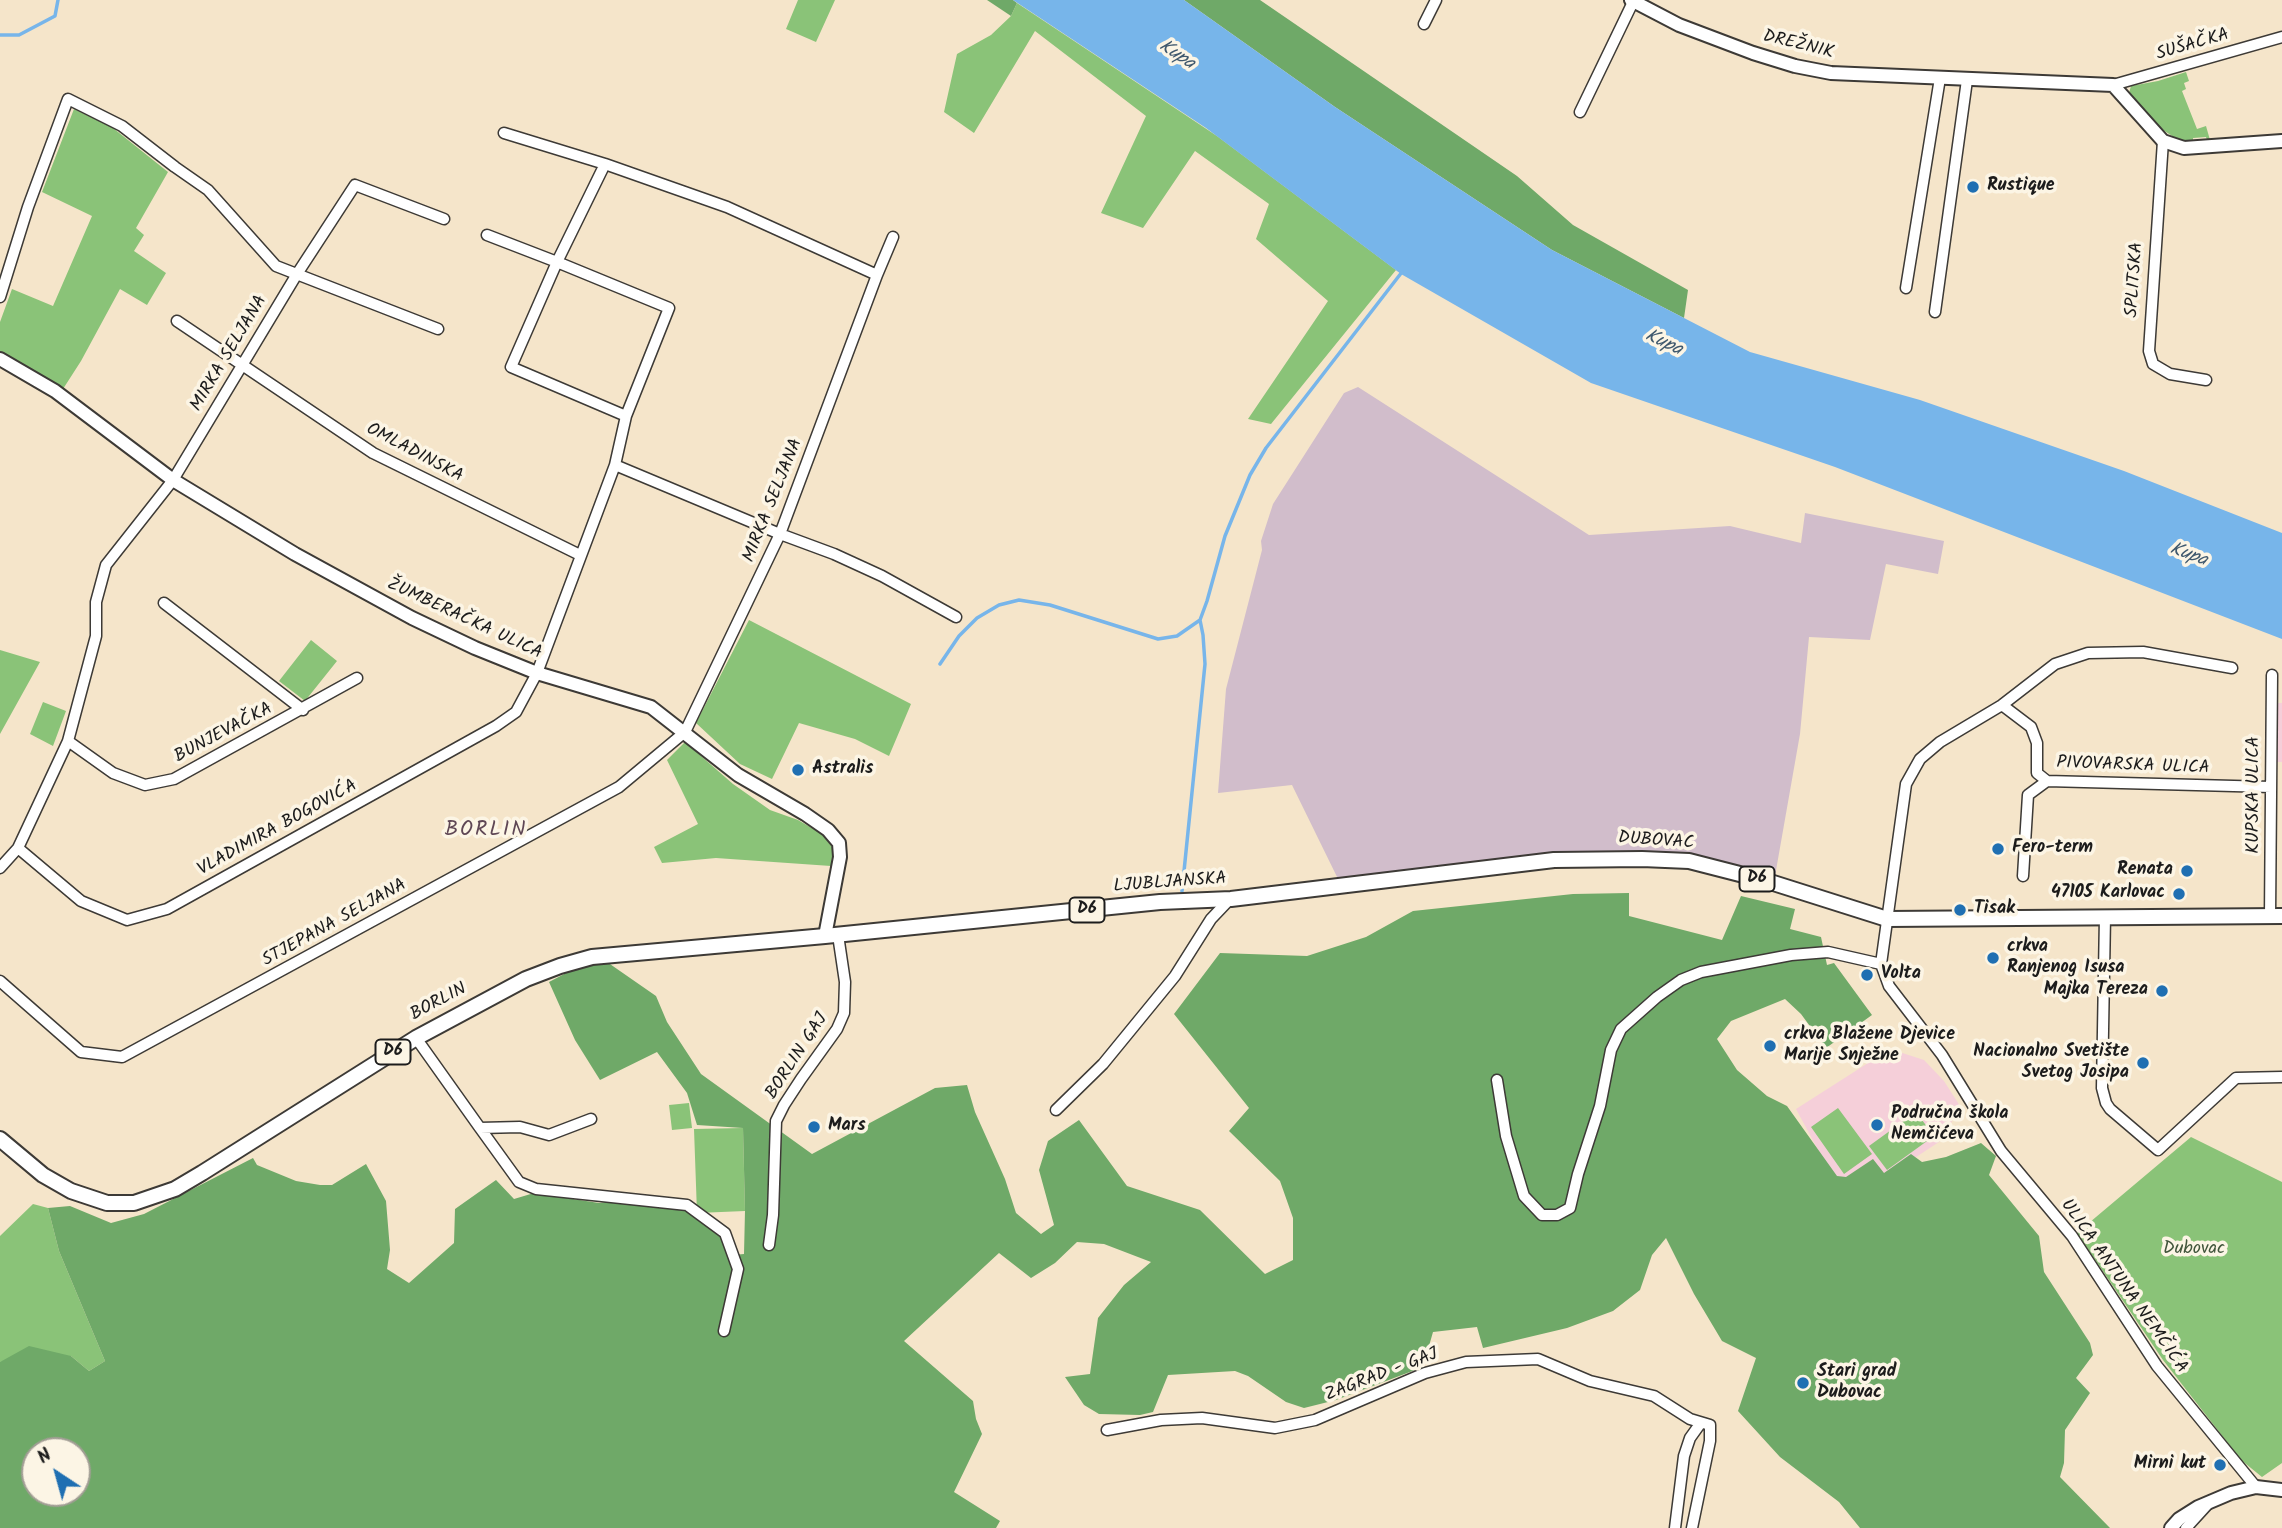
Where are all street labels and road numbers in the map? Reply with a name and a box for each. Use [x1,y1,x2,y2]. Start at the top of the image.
street label: SUŠAČKA [2154,25,2232,67]
street label: DREŽNIK [1760,27,1836,65]
street label: SPLITSKA [2123,242,2149,318]
street label: MIRKA SELJANA [187,292,273,416]
street label: OMLADINSKA [362,419,466,489]
street label: MIRKA SELJANA [739,436,809,566]
street label: ŽUMBERAČKA ULICA [383,575,545,665]
street label: BUNJEVAČKA [171,699,277,769]
street label: KUPSKA ULICA [2244,736,2266,854]
street label: PIVOVARSKA ULICA [2056,754,2210,780]
street label: VLADIMIRA BOGOVIĆA [195,776,361,882]
street label: DUBOVAC [1617,829,1695,855]
road number: D6 [1740,866,1774,892]
street label: LJUBLJANSKA [1113,869,1227,899]
street label: STJEPANA SELJANA [259,875,411,973]
road number: D6 [1070,898,1104,922]
street label: BORLIN [407,979,471,1027]
street label: BORLIN GAJ [762,1010,834,1104]
road number: D6 [376,1040,410,1064]
street label: ULICA ANTUNA NEMČIĆA [2055,1196,2191,1378]
street label: ZAGRAD - GAJ [1322,1345,1442,1407]

